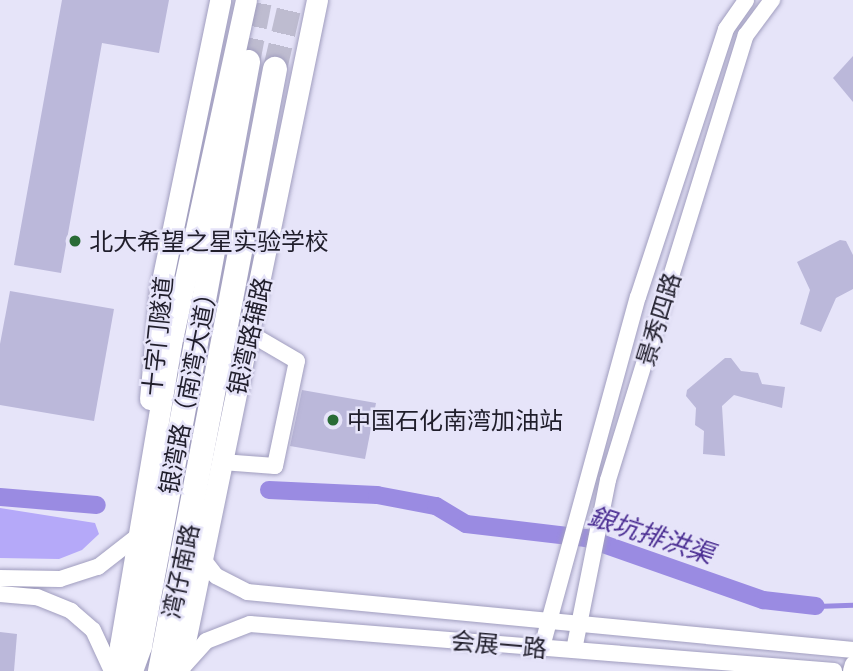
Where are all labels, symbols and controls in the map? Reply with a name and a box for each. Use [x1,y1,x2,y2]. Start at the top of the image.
place label: 北大希望之星实验学校 [89,227,329,255]
marker: 北大希望之星实验学校 [67,233,83,249]
street label: 景秀四路 [630,269,686,369]
street label: 银湾路辅路 [221,274,277,398]
street label: 十字门隧道 [136,275,178,397]
street label: 银湾路（南湾大道） [153,279,223,497]
place label: 中国石化南湾加油站 [347,406,563,434]
marker: 中国石化南湾加油站 [325,412,341,428]
water label: 銀坑排洪渠 [584,500,718,570]
street label: 湾仔南路 [156,521,204,621]
street label: 会展一路 [450,625,548,663]

